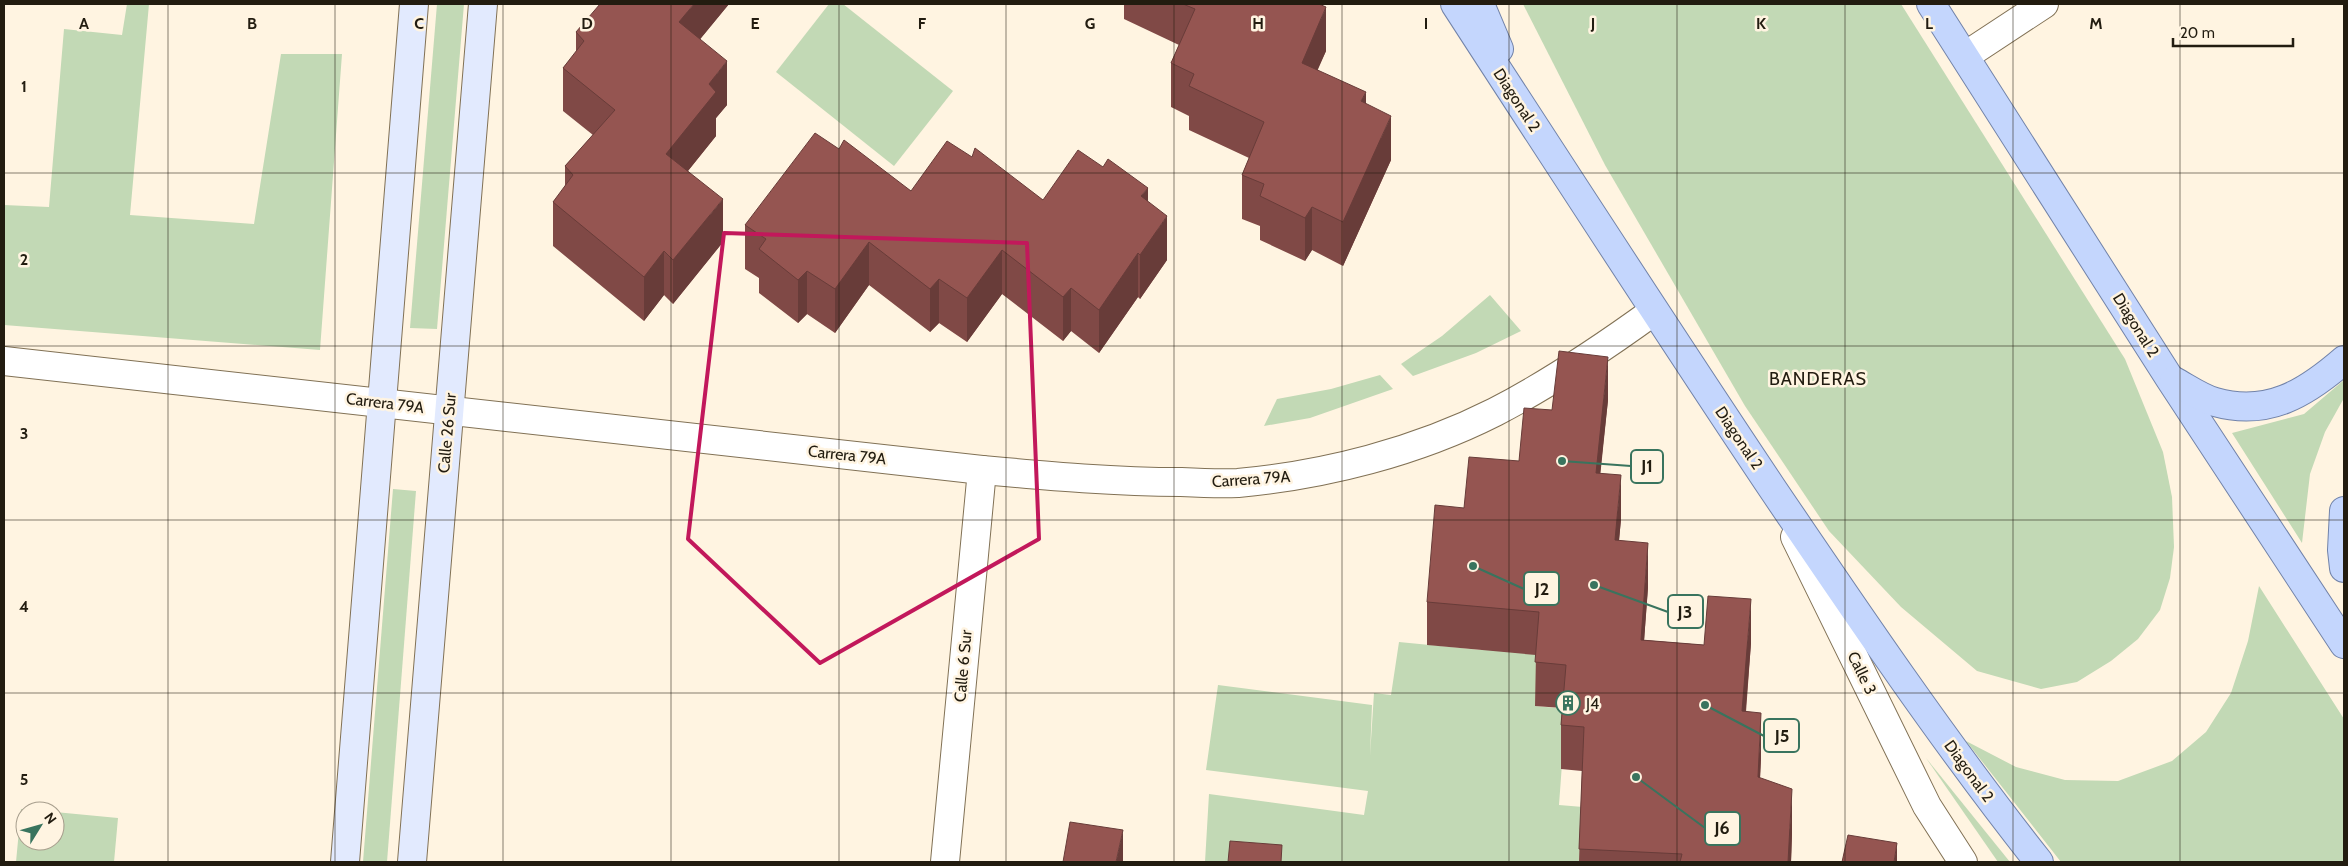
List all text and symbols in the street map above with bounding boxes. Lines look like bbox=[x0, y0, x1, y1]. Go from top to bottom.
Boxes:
text: A bbox=[79, 14, 89, 33]
text: B bbox=[247, 14, 257, 33]
text: C bbox=[414, 14, 424, 33]
text: D bbox=[581, 14, 593, 33]
text: E bbox=[750, 14, 760, 33]
text: F bbox=[918, 14, 927, 33]
text: G bbox=[1085, 14, 1095, 33]
text: H bbox=[1252, 14, 1264, 33]
text: I bbox=[1424, 14, 1428, 33]
text: J bbox=[1590, 14, 1595, 33]
text: K bbox=[1756, 14, 1766, 33]
text: L bbox=[1925, 14, 1933, 33]
text: M bbox=[2089, 14, 2103, 33]
scale bar bbox=[2173, 15, 2293, 47]
text: 20 m bbox=[2180, 24, 2215, 42]
street label: Diagonal 2 bbox=[1489, 65, 1545, 135]
text: 1 bbox=[21, 77, 27, 96]
text: 2 bbox=[20, 250, 28, 269]
street label: Diagonal 2 bbox=[2109, 290, 2163, 360]
district label: BANDERAS bbox=[1769, 368, 1867, 390]
street label: Carrera 79A bbox=[345, 389, 425, 417]
street label: Calle 26 Sur bbox=[434, 391, 460, 474]
street label: Diagonal 2 bbox=[1711, 403, 1767, 473]
text: 3 bbox=[20, 424, 28, 443]
street label: Carrera 79A bbox=[807, 441, 887, 469]
callout: J1 bbox=[1631, 450, 1663, 483]
text: J1 bbox=[1640, 455, 1653, 477]
street label: Carrera 79A bbox=[1211, 467, 1291, 491]
callout: J2 bbox=[1524, 572, 1559, 605]
text: J2 bbox=[1534, 578, 1549, 600]
callout: J3 bbox=[1668, 595, 1703, 628]
text: 4 bbox=[19, 597, 29, 616]
text: J3 bbox=[1677, 601, 1692, 623]
street label: Calle 6 Sur bbox=[950, 628, 976, 703]
street label: Calle 3 bbox=[1843, 648, 1881, 698]
building icon: J4 bbox=[1555, 690, 1581, 716]
place label: J4 bbox=[1585, 694, 1599, 713]
callout: J5 bbox=[1764, 719, 1799, 752]
text: J5 bbox=[1774, 725, 1789, 747]
street label: Diagonal 2 bbox=[1940, 736, 1998, 806]
text: 5 bbox=[20, 770, 28, 789]
north arrow bbox=[15, 801, 65, 851]
text: N bbox=[40, 809, 61, 828]
callout: J6 bbox=[1705, 812, 1740, 845]
text: J6 bbox=[1713, 817, 1730, 839]

